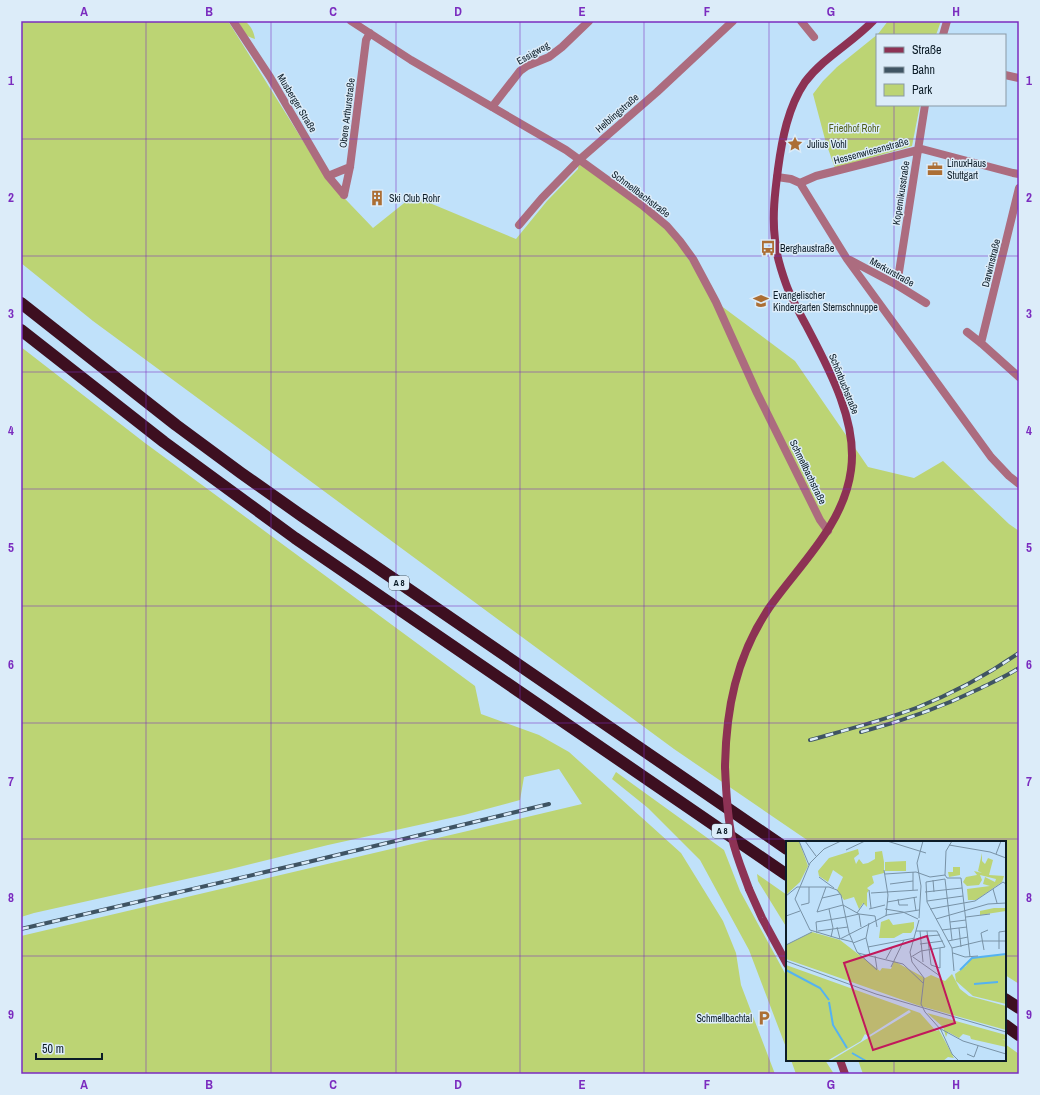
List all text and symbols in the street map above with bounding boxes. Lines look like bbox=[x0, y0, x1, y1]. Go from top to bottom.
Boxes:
text: A bbox=[80, 3, 88, 20]
text: B bbox=[205, 3, 213, 20]
text: C bbox=[329, 3, 337, 20]
text: D bbox=[454, 3, 462, 20]
text: E bbox=[578, 3, 586, 20]
text: F bbox=[704, 3, 711, 20]
text: G bbox=[827, 3, 835, 20]
text: H bbox=[952, 3, 960, 20]
legend bbox=[876, 34, 1006, 106]
street label: Essigweg bbox=[514, 38, 552, 68]
text: Straße bbox=[912, 42, 942, 58]
text: Bahn bbox=[912, 62, 935, 78]
street label: Musberger Straße bbox=[274, 71, 320, 135]
text: 1 bbox=[8, 72, 14, 89]
text: 1 bbox=[1026, 72, 1032, 89]
street label: Obere Arthurstraße bbox=[336, 77, 358, 149]
text: Park bbox=[912, 82, 932, 98]
street label: Helblingstraße bbox=[593, 90, 642, 135]
park label: Friedhof Rohr bbox=[829, 122, 880, 135]
place icon: Julius Vohl bbox=[786, 135, 804, 153]
street label: Hessenwiesenstraße bbox=[832, 135, 910, 167]
place label: Julius Vohl bbox=[807, 138, 847, 151]
place label: LinuxHaus Stuttgart bbox=[947, 157, 986, 182]
street label: Kopernikusstraße bbox=[890, 160, 913, 226]
office icon: LinuxHaus Stuttgart bbox=[926, 160, 944, 178]
street label: Schmellbachstraße bbox=[609, 168, 673, 221]
text: 2 bbox=[8, 189, 14, 206]
building icon: Ski Club Rohr bbox=[368, 189, 386, 207]
text: 2 bbox=[1026, 189, 1032, 206]
place label: Ski Club Rohr bbox=[389, 192, 440, 205]
street label: Darwinstraße bbox=[979, 237, 1003, 288]
bus stop icon: Berghaustraße bbox=[759, 239, 777, 257]
place label: Berghaustraße bbox=[780, 242, 835, 255]
street label: Merkurstraße bbox=[868, 254, 917, 290]
place label: Evangelischer Kindergarten Sternschnuppe bbox=[773, 289, 878, 314]
school or university icon: Evangelischer Kindergarten Sternschnuppe bbox=[752, 292, 770, 310]
text: 3 bbox=[8, 305, 14, 322]
text: 3 bbox=[1026, 305, 1032, 322]
street label: Schönbuchstraße bbox=[826, 352, 862, 417]
text: 4 bbox=[8, 422, 14, 439]
text: 4 bbox=[1026, 422, 1032, 439]
street label: Schmellbachstraße bbox=[787, 438, 829, 507]
text: 5 bbox=[8, 539, 14, 556]
text: 5 bbox=[1026, 539, 1032, 556]
road number: A 8 bbox=[389, 576, 409, 590]
text: 6 bbox=[8, 656, 14, 673]
text: 6 bbox=[1026, 656, 1032, 673]
text: 7 bbox=[8, 773, 14, 790]
text: 7 bbox=[1026, 773, 1032, 790]
road number: A 8 bbox=[712, 824, 732, 838]
inset map bbox=[786, 841, 1006, 1061]
text: 8 bbox=[8, 889, 14, 906]
text: 8 bbox=[1026, 889, 1032, 906]
text: 9 bbox=[8, 1006, 14, 1023]
text: 9 bbox=[1026, 1006, 1032, 1023]
parking icon: Schmellbachtal bbox=[755, 1009, 773, 1027]
place label: Schmellbachtal bbox=[696, 1012, 752, 1025]
scale bar bbox=[36, 1035, 102, 1061]
text: 50 m bbox=[42, 1041, 64, 1057]
text: A bbox=[80, 1076, 88, 1093]
text: B bbox=[205, 1076, 213, 1093]
text: C bbox=[329, 1076, 337, 1093]
text: D bbox=[454, 1076, 462, 1093]
text: E bbox=[578, 1076, 586, 1093]
text: F bbox=[704, 1076, 711, 1093]
text: G bbox=[827, 1076, 835, 1093]
text: H bbox=[952, 1076, 960, 1093]

